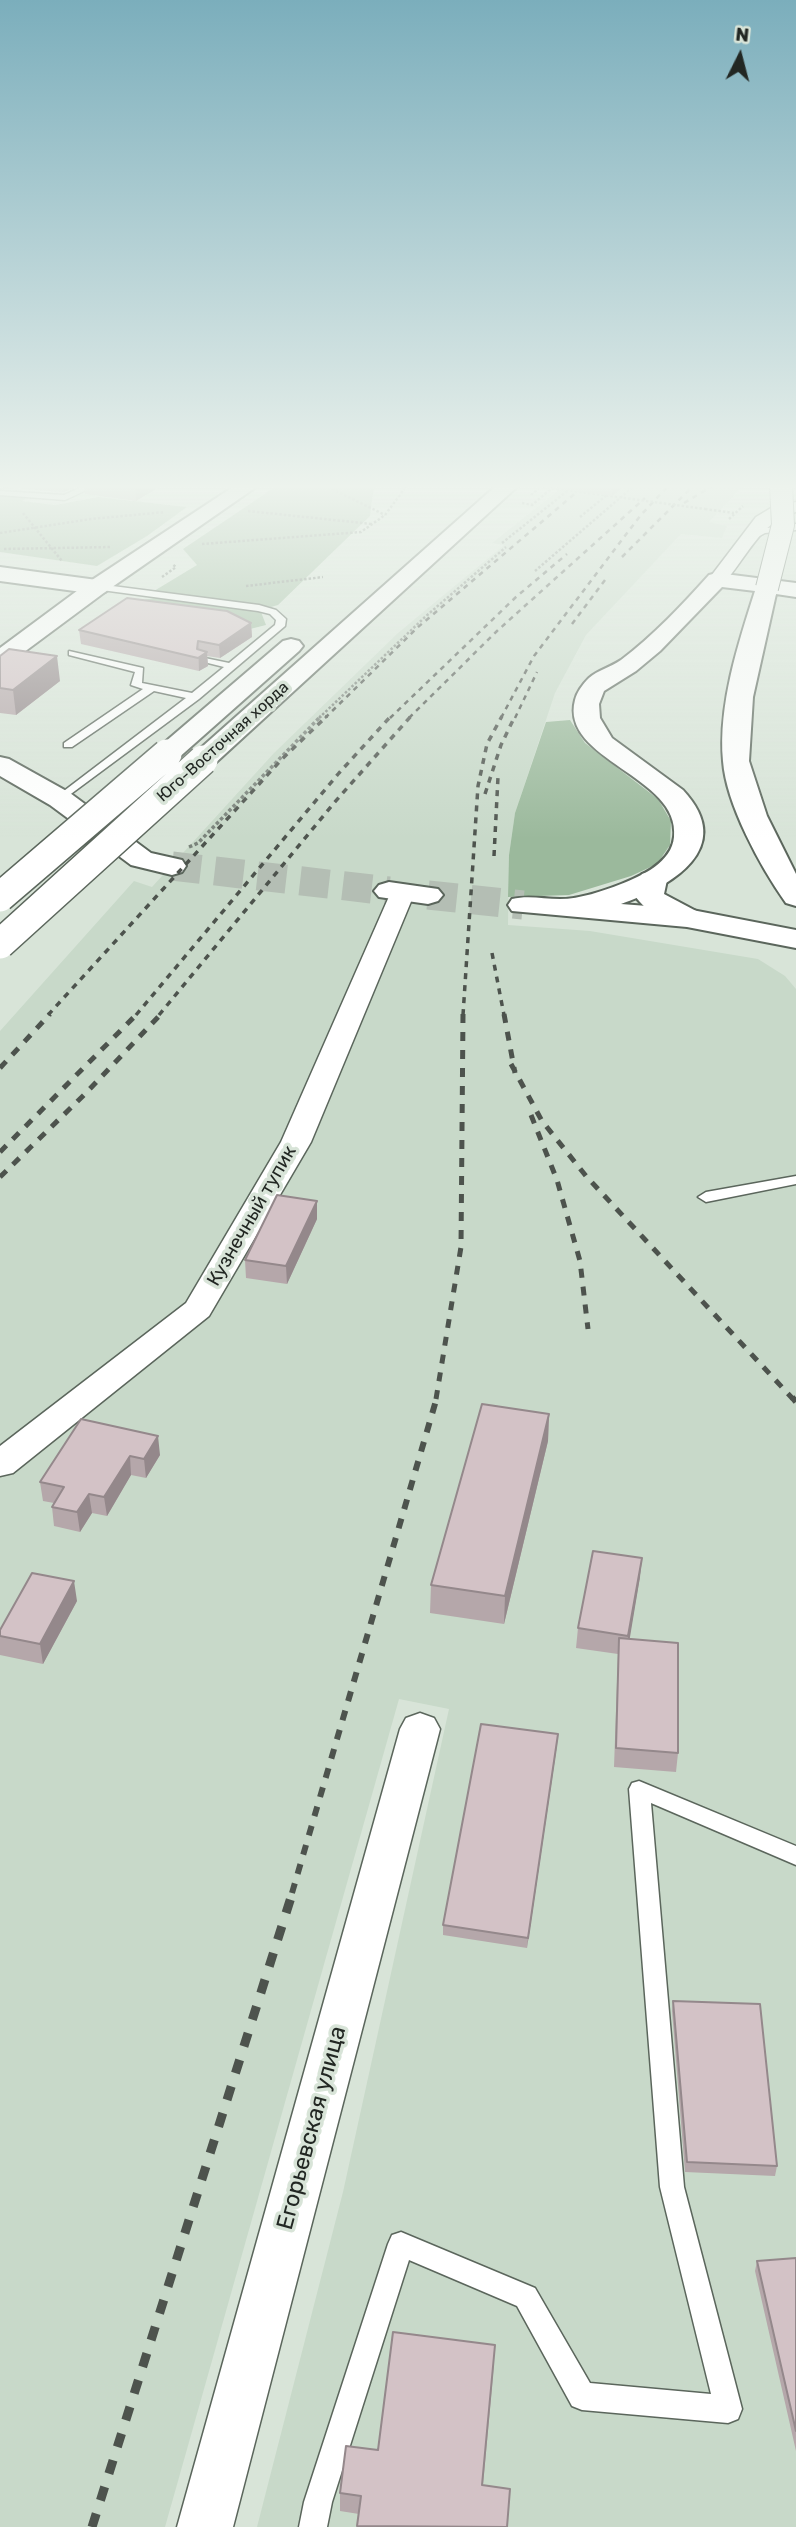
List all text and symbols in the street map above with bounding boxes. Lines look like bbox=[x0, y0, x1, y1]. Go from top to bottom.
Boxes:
north arrow bbox=[705, 21, 775, 91]
text: N bbox=[734, 22, 750, 47]
street label: Юго-Восточная хорда bbox=[153, 678, 293, 806]
street label: Кузнечный тупик bbox=[203, 1142, 301, 1290]
street label: Егорьевская улица bbox=[272, 2023, 352, 2233]

